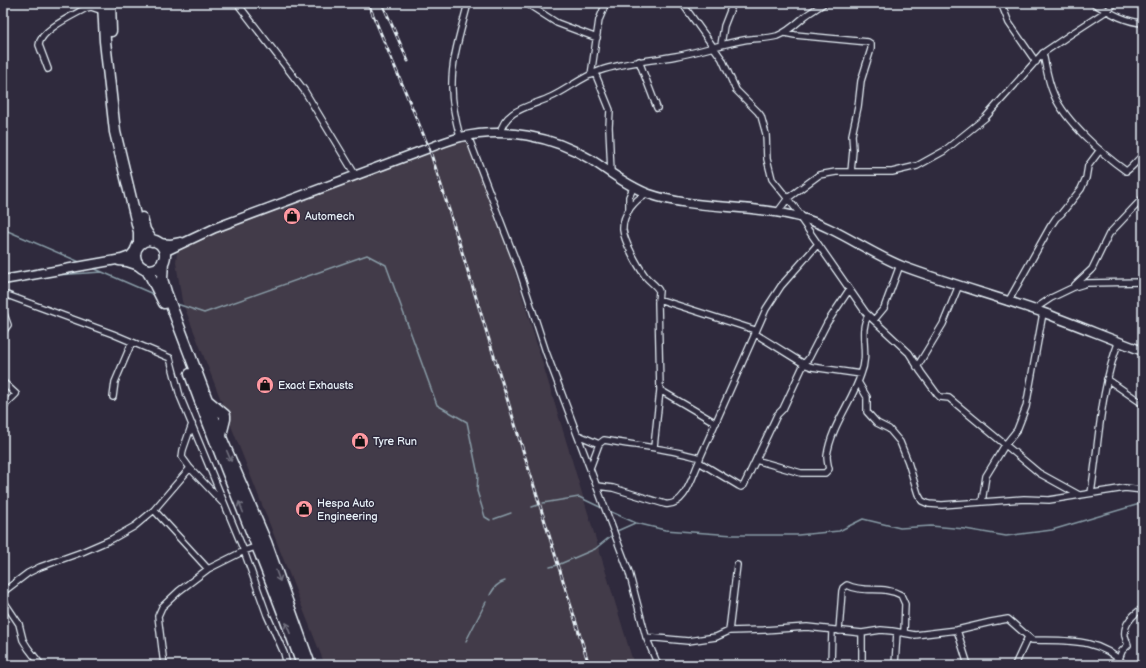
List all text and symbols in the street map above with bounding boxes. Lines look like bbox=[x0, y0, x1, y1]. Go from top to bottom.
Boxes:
shop icon: Automech bbox=[282, 206, 302, 226]
place label: Automech bbox=[305, 210, 355, 223]
shop icon: Exact Exhausts bbox=[255, 375, 275, 395]
place label: Exact Exhausts bbox=[278, 379, 354, 392]
shop icon: Tyre Run bbox=[350, 431, 370, 451]
place label: Tyre Run bbox=[373, 435, 417, 448]
one-way arrow bbox=[226, 449, 234, 461]
place label: Hespa Auto Engineering bbox=[317, 497, 378, 523]
shop icon: Hespa Auto Engineering bbox=[294, 499, 314, 519]
one-way arrow bbox=[237, 502, 245, 514]
one-way arrow bbox=[275, 570, 282, 583]
one-way arrow bbox=[284, 623, 292, 635]

